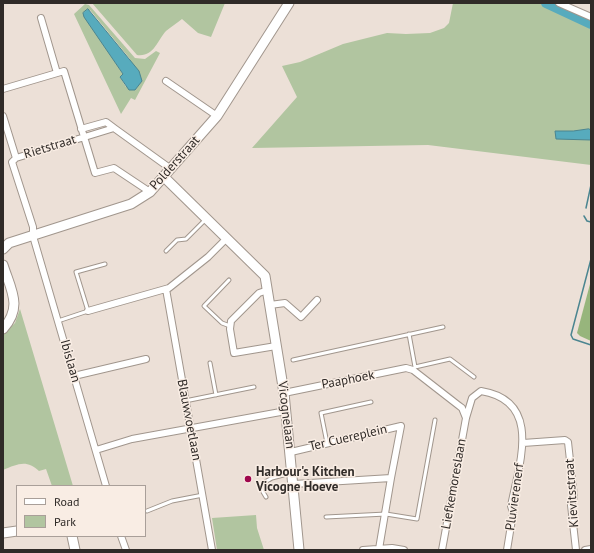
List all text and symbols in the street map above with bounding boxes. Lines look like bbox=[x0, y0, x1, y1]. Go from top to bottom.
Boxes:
street label: Rietstraat bbox=[22, 132, 78, 162]
street label: Polderstraat bbox=[147, 133, 203, 193]
street label: Ibislaan bbox=[56, 338, 84, 384]
street label: Paaphoek bbox=[320, 367, 376, 393]
street label: Blauwvoetlaan bbox=[173, 378, 205, 462]
street label: Vicognelaan bbox=[274, 380, 298, 450]
street label: Ter Cuereplein bbox=[307, 421, 389, 455]
street label: Liefkemoreslaan bbox=[438, 438, 470, 530]
street label: Kievitsstraat bbox=[562, 458, 582, 528]
street label: Pluvierenerf bbox=[503, 462, 527, 532]
place label: Harbour's Kitchen Vicogne Hoeve bbox=[256, 464, 355, 495]
marker: Harbour's Kitchen Vicogne Hoeve bbox=[243, 474, 253, 484]
legend bbox=[16, 485, 146, 537]
text: Road bbox=[54, 494, 79, 509]
text: Park bbox=[54, 514, 76, 529]

